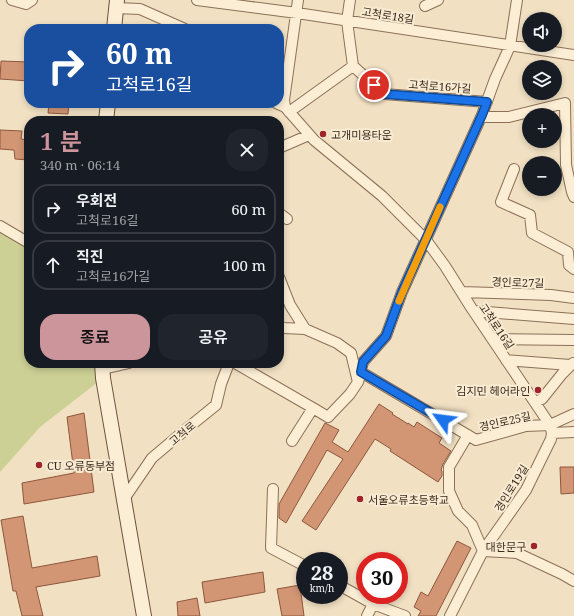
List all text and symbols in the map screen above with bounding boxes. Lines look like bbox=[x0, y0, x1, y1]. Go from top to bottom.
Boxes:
street label: 고척로18길 bbox=[361, 3, 415, 27]
map controls bbox=[522, 12, 562, 196]
button: sound bbox=[522, 12, 562, 52]
text: 60 m bbox=[106, 34, 173, 72]
icon: right bbox=[40, 40, 92, 92]
button: layers bbox=[522, 60, 562, 100]
pin bbox=[357, 68, 391, 102]
text: 고척로16길 bbox=[106, 72, 192, 96]
icon: arrive bbox=[363, 74, 385, 96]
street label: 고척로16가길 bbox=[408, 76, 472, 96]
button: + bbox=[522, 108, 562, 148]
text: 1 분 bbox=[40, 124, 82, 157]
place label: 고개미용타운 bbox=[331, 127, 392, 142]
button: close bbox=[226, 129, 268, 171]
marker: 고개미용타운 bbox=[318, 129, 328, 139]
text: 340 m · 06:14 bbox=[40, 156, 120, 174]
button: − bbox=[522, 156, 562, 196]
text: 우회전 bbox=[76, 190, 117, 210]
icon: right bbox=[42, 198, 64, 220]
text: 60 m bbox=[231, 199, 266, 219]
text: 고척로16길 bbox=[76, 211, 138, 229]
text: 직진 bbox=[76, 246, 104, 266]
icon: ahead bbox=[42, 254, 64, 276]
text: 100 m bbox=[223, 255, 266, 275]
text: 고척로16가길 bbox=[76, 267, 150, 285]
street label: 경인로27길 bbox=[491, 274, 545, 290]
street label: 고척로16길 bbox=[476, 300, 518, 352]
button: 종료 bbox=[40, 314, 150, 360]
button: 공유 bbox=[158, 314, 268, 360]
place label: 김지민 헤어라인 bbox=[456, 383, 530, 398]
marker: 김지민 헤어라인 bbox=[533, 385, 543, 395]
position arrow bbox=[422, 399, 464, 441]
street label: 경인로25길 bbox=[478, 408, 532, 434]
street label: 고척로 bbox=[166, 417, 198, 449]
place label: CU 오류동부점 bbox=[47, 458, 115, 473]
marker: CU 오류동부점 bbox=[34, 460, 44, 470]
street label: 경인로19길 bbox=[491, 462, 531, 514]
place label: 서울오류초등학교 bbox=[368, 492, 449, 507]
marker: 서울오류초등학교 bbox=[355, 494, 365, 504]
place label: 대한문구 bbox=[486, 539, 526, 554]
marker: 대한문구 bbox=[529, 541, 539, 551]
speed limit sign: 30 bbox=[356, 552, 408, 604]
text: 28 bbox=[311, 559, 333, 586]
text: km/h bbox=[310, 581, 334, 595]

